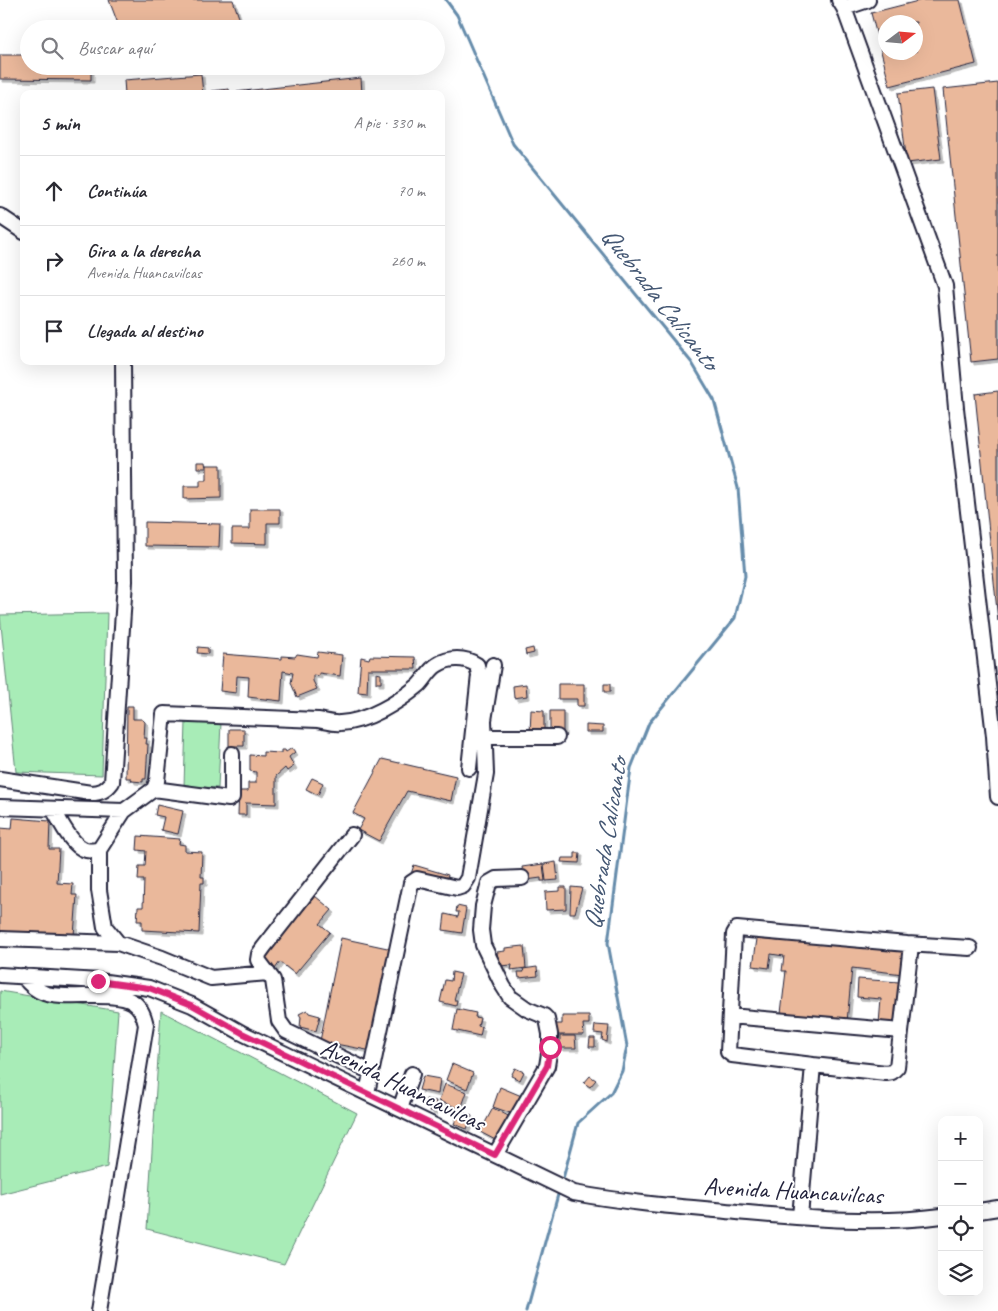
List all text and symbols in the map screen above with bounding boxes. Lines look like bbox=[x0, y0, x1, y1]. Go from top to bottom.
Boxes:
north arrow bbox=[878, 15, 923, 60]
search box bbox=[20, 20, 445, 75]
icon: search bbox=[38, 34, 66, 62]
text: Buscar aquí bbox=[78, 36, 152, 60]
text: 5 min bbox=[40, 110, 80, 136]
text: A pie · 330 m bbox=[354, 113, 425, 133]
icon: ahead bbox=[40, 177, 68, 205]
text: Continúa bbox=[87, 179, 146, 203]
text: 70 m bbox=[398, 181, 425, 201]
water label: Quebrada Calicanto bbox=[594, 220, 729, 380]
text: Gira a la derecha bbox=[87, 239, 200, 263]
icon: right bbox=[40, 247, 68, 275]
text: 260 m bbox=[391, 251, 425, 271]
text: Avenida Huancavilcas bbox=[87, 263, 202, 283]
icon: arrive bbox=[40, 317, 68, 345]
text: Llegada al destino bbox=[87, 319, 203, 343]
water label: Quebrada Calicanto bbox=[575, 752, 636, 932]
route end bbox=[87, 970, 110, 993]
street label: Avenida Huancavilcas bbox=[316, 1031, 493, 1140]
route start bbox=[539, 1036, 562, 1059]
map controls bbox=[938, 1116, 983, 1296]
button: + bbox=[938, 1116, 983, 1161]
button: − bbox=[938, 1161, 983, 1206]
street label: Avenida Huancavilcas bbox=[703, 1170, 886, 1212]
button: locate bbox=[938, 1206, 983, 1251]
button: layers bbox=[938, 1251, 983, 1296]

